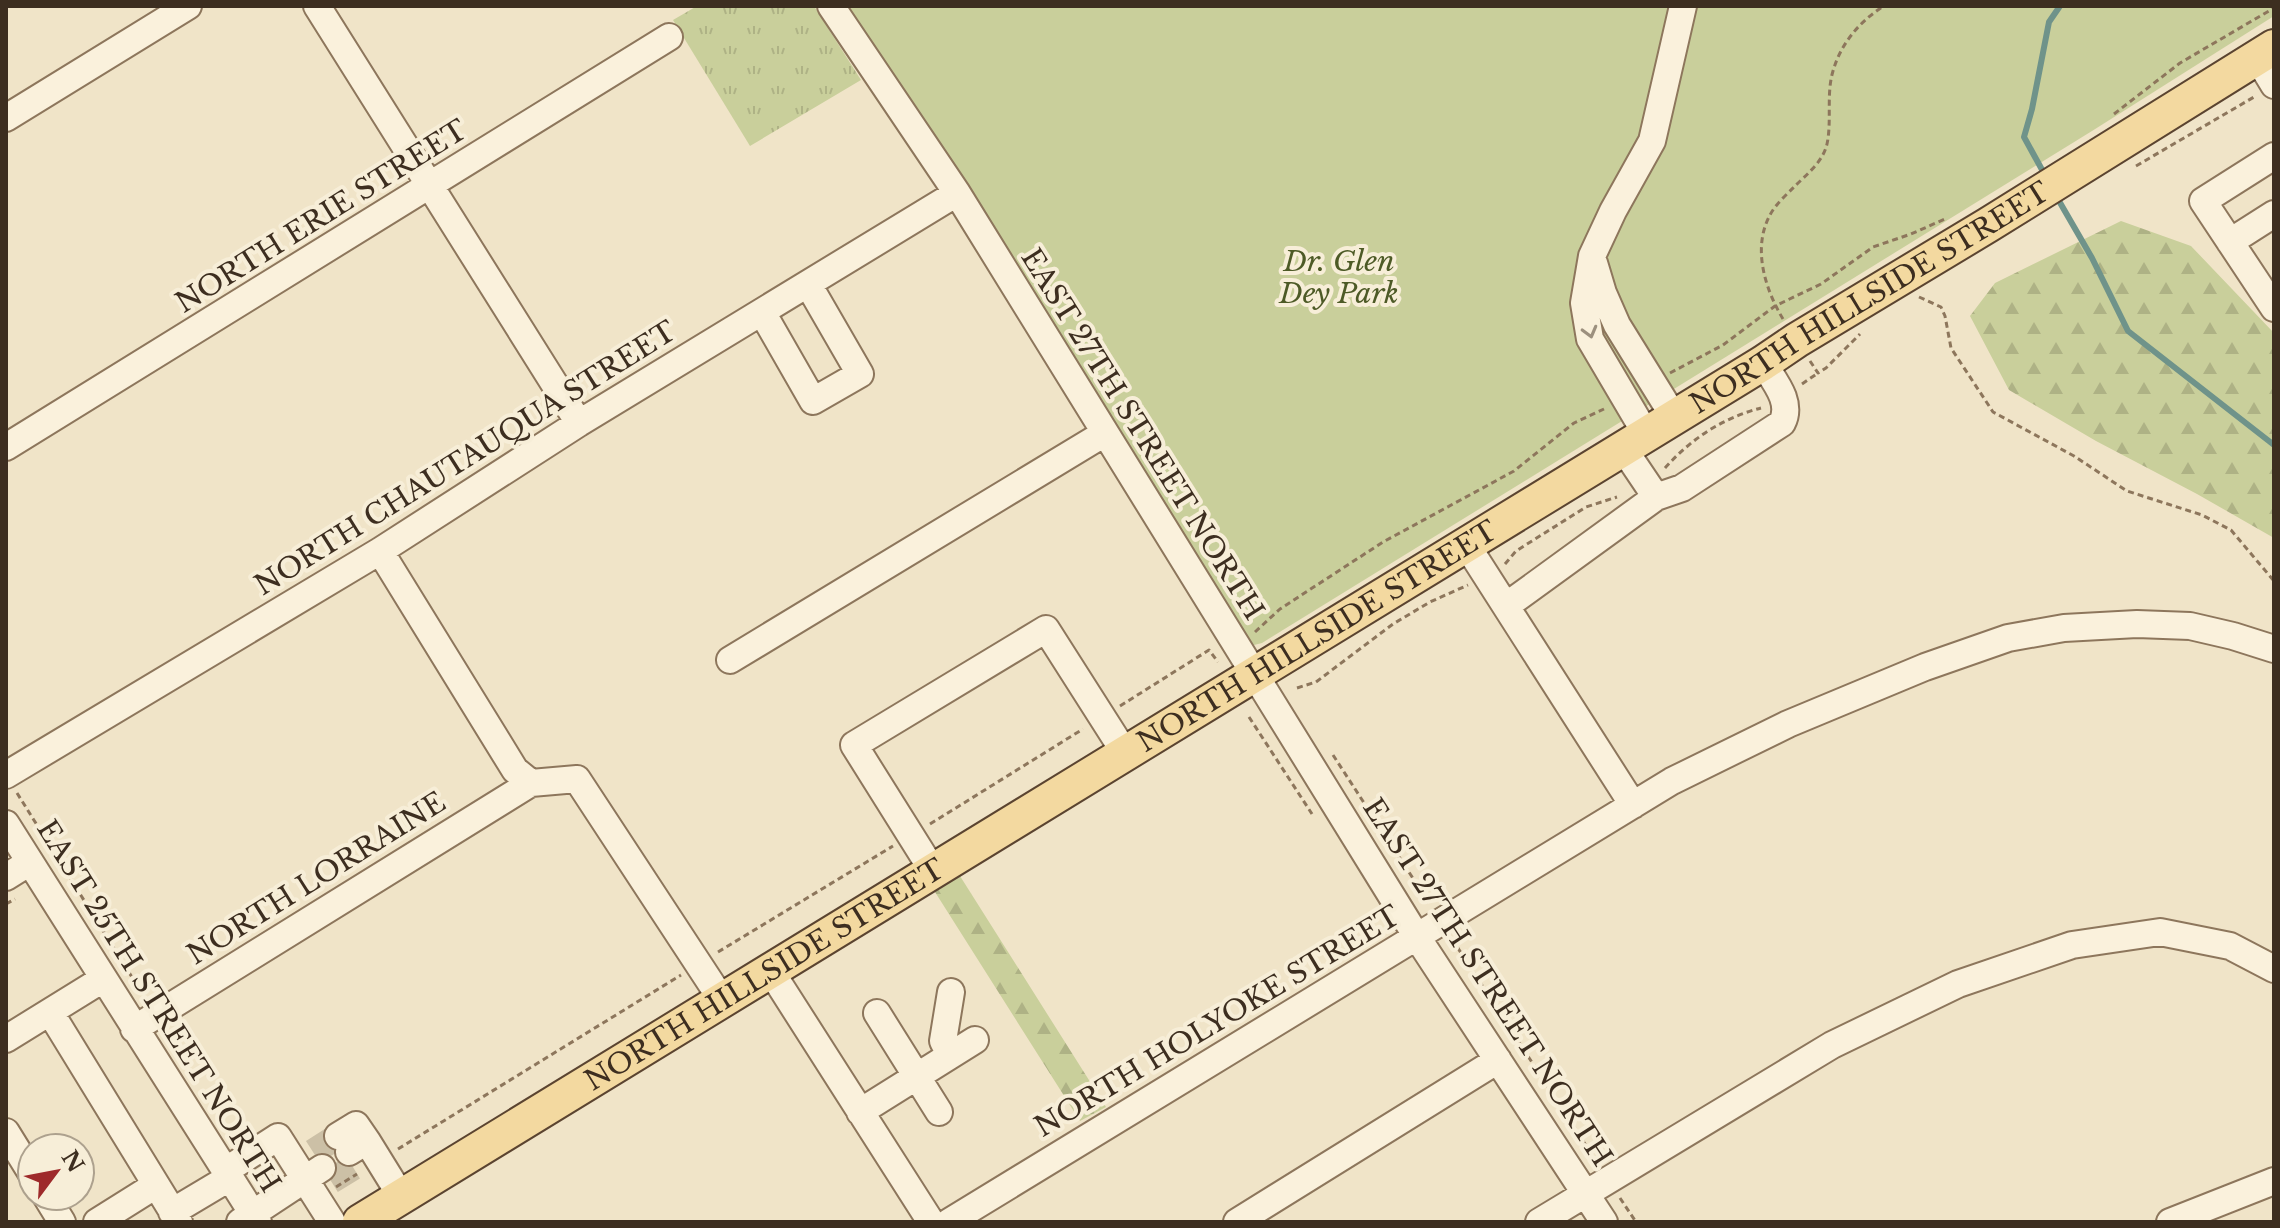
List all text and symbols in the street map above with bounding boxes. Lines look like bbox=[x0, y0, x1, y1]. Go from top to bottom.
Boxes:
street label: NORTH ERIE STREET bbox=[169, 112, 474, 320]
street label: NORTH HILLSIDE STREET bbox=[1684, 174, 2056, 422]
street label: EAST 27TH STREET NORTH bbox=[1013, 242, 1272, 626]
park label: Dr. Glen Dey Park bbox=[1278, 244, 1399, 311]
street label: NORTH CHAUTAUQUA STREET bbox=[248, 314, 683, 603]
one-way arrow bbox=[1581, 325, 1598, 338]
street label: NORTH HILLSIDE STREET bbox=[1131, 513, 1504, 760]
street label: NORTH LORRAINE bbox=[181, 785, 452, 972]
street label: EAST 27TH STREET NORTH bbox=[1355, 792, 1620, 1173]
street label: EAST 25TH STREET NORTH bbox=[30, 813, 288, 1199]
street label: NORTH HILLSIDE STREET bbox=[578, 851, 951, 1098]
street label: NORTH HOLYOKE STREET bbox=[1028, 898, 1407, 1145]
north arrow bbox=[16, 1132, 96, 1212]

